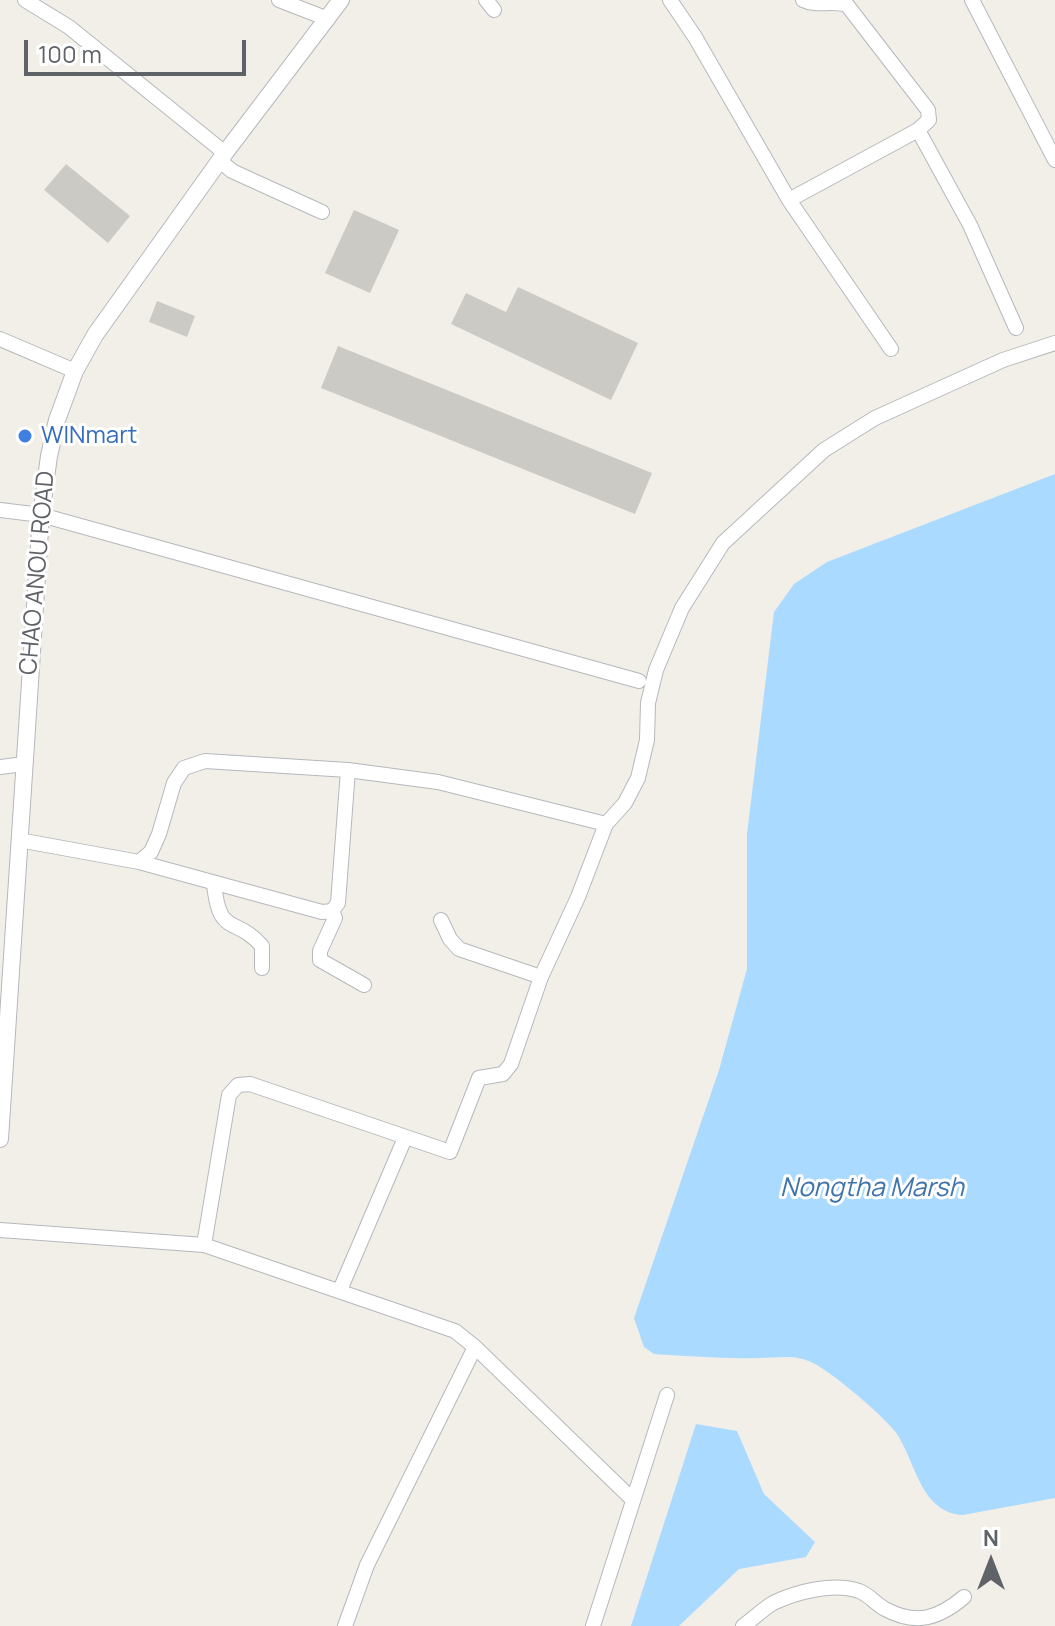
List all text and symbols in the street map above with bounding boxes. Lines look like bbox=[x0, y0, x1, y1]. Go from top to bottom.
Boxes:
scale bar bbox=[28, 24, 250, 74]
text: 100 m bbox=[38, 37, 102, 70]
place label: WINmart bbox=[41, 422, 137, 450]
marker: WINmart bbox=[16, 427, 34, 445]
street label: CHAO ANOU ROAD bbox=[15, 470, 61, 676]
water label: Nongtha Marsh bbox=[780, 1173, 964, 1205]
north arrow bbox=[951, 1522, 1031, 1602]
text: N bbox=[983, 1523, 999, 1553]

